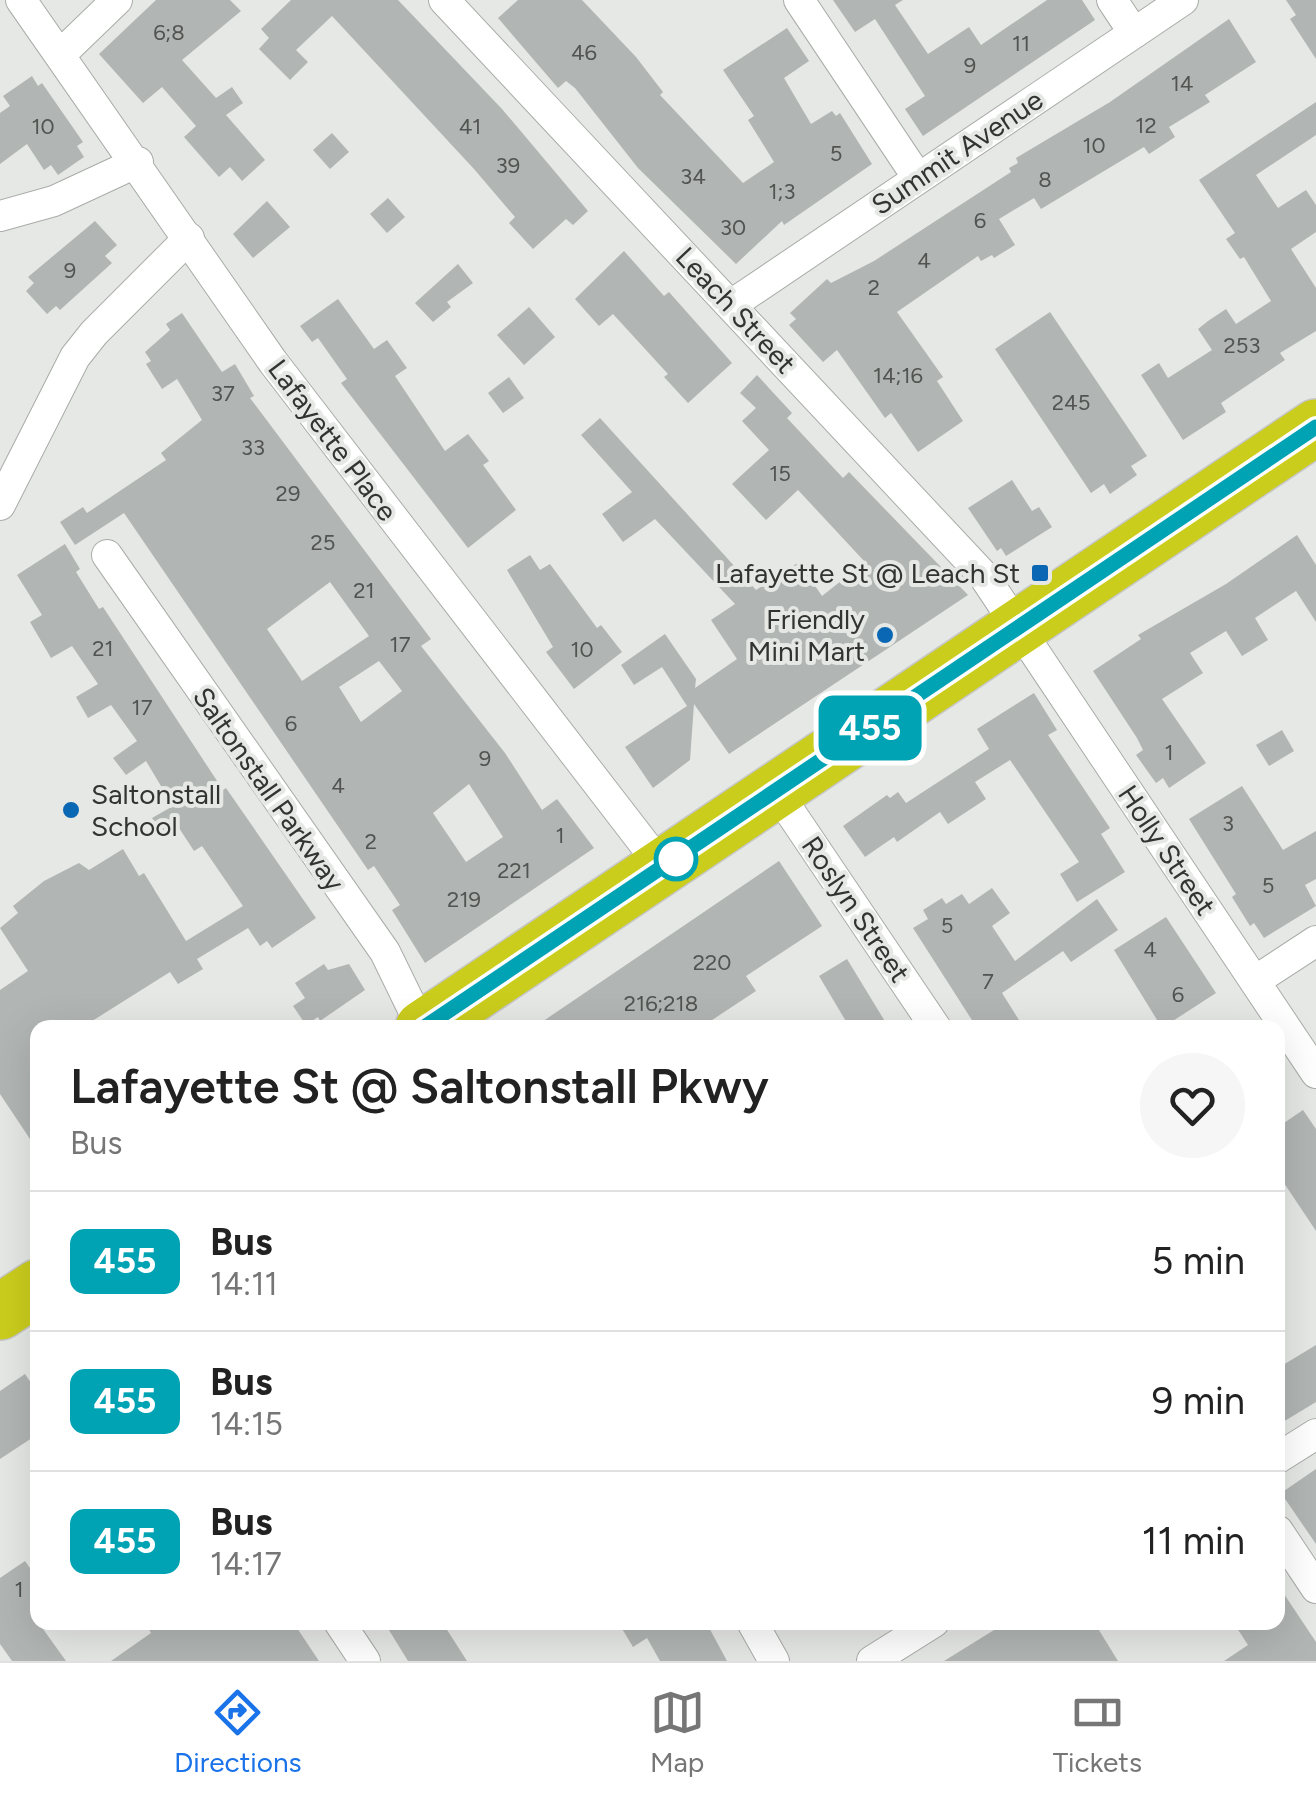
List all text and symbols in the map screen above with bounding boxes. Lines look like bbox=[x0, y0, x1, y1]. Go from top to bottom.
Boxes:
house number: 6;8 bbox=[153, 19, 185, 46]
house number: 11 bbox=[1012, 30, 1030, 57]
house number: 46 bbox=[571, 39, 597, 66]
house number: 9 bbox=[964, 52, 976, 79]
house number: 14 bbox=[1171, 70, 1193, 97]
street label: Summit Avenue bbox=[865, 82, 1049, 222]
house number: 12 bbox=[1135, 112, 1157, 139]
house number: 10 bbox=[31, 113, 55, 140]
house number: 41 bbox=[459, 113, 481, 140]
house number: 10 bbox=[1082, 132, 1106, 159]
house number: 5 bbox=[830, 140, 842, 167]
house number: 39 bbox=[496, 152, 520, 179]
house number: 34 bbox=[680, 163, 706, 190]
house number: 8 bbox=[1038, 166, 1052, 193]
house number: 1;3 bbox=[769, 178, 795, 205]
house number: 6 bbox=[974, 207, 986, 234]
house number: 30 bbox=[720, 214, 746, 241]
street label: Leach Street bbox=[669, 240, 803, 380]
house number: 4 bbox=[917, 247, 931, 274]
house number: 9 bbox=[64, 257, 76, 284]
house number: 2 bbox=[868, 274, 880, 301]
house number: 253 bbox=[1224, 332, 1260, 359]
street label: Lafayette Place bbox=[261, 353, 405, 527]
house number: 14;16 bbox=[873, 362, 923, 389]
house number: 37 bbox=[211, 380, 235, 407]
house number: 245 bbox=[1052, 389, 1090, 416]
house number: 33 bbox=[241, 434, 265, 461]
house number: 15 bbox=[769, 460, 791, 487]
house number: 29 bbox=[276, 480, 300, 507]
house number: 25 bbox=[311, 529, 335, 556]
place label: Lafayette St @ Leach St bbox=[715, 556, 1020, 590]
marker: Lafayette St @ Leach St bbox=[1029, 562, 1051, 584]
house number: 21 bbox=[353, 577, 375, 604]
place label: Friendly Mini Mart bbox=[748, 602, 865, 668]
marker: Friendly Mini Mart bbox=[874, 624, 896, 646]
house number: 17 bbox=[390, 631, 411, 658]
house number: 21 bbox=[92, 635, 114, 662]
house number: 10 bbox=[570, 636, 594, 663]
street label: Saltonstall Parkway bbox=[186, 681, 352, 898]
house number: 17 bbox=[132, 694, 153, 721]
line badge: 455 bbox=[812, 696, 928, 760]
text: 455 bbox=[839, 707, 901, 749]
house number: 6 bbox=[285, 710, 297, 737]
house number: 1 bbox=[1164, 739, 1174, 766]
house number: 9 bbox=[479, 745, 491, 772]
house number: 4 bbox=[331, 772, 345, 799]
place label: Saltonstall School bbox=[91, 777, 221, 843]
street label: Holly Street bbox=[1111, 778, 1223, 922]
marker: Saltonstall School bbox=[60, 799, 82, 821]
house number: 3 bbox=[1222, 810, 1234, 837]
house number: 1 bbox=[555, 822, 565, 849]
house number: 2 bbox=[365, 828, 377, 855]
street label: Roslyn Street bbox=[795, 830, 917, 988]
unlabelled marker bbox=[655, 838, 697, 880]
house number: 221 bbox=[497, 857, 531, 884]
house number: 5 bbox=[1262, 872, 1274, 899]
house number: 219 bbox=[447, 886, 481, 913]
house number: 5 bbox=[941, 912, 953, 939]
house number: 4 bbox=[1143, 936, 1157, 963]
house number: 220 bbox=[693, 949, 731, 976]
house number: 7 bbox=[982, 968, 994, 995]
house number: 6 bbox=[1172, 981, 1184, 1008]
house number: 216;218 bbox=[624, 990, 698, 1017]
button: heart bbox=[1140, 1053, 1245, 1158]
text: Lafayette St @ Saltonstall Pkwy bbox=[70, 1057, 769, 1115]
text: Bus bbox=[70, 1124, 122, 1162]
text: Bus bbox=[210, 1219, 273, 1265]
text: 5 min bbox=[1151, 1238, 1245, 1284]
text: 455 bbox=[94, 1240, 156, 1282]
text: 14:11 bbox=[210, 1265, 278, 1303]
text: Bus bbox=[210, 1359, 273, 1405]
text: 9 min bbox=[1152, 1378, 1245, 1424]
text: 455 bbox=[94, 1380, 156, 1422]
text: 14:15 bbox=[210, 1405, 283, 1443]
text: Bus bbox=[210, 1499, 273, 1545]
text: 11 min bbox=[1142, 1518, 1245, 1564]
text: 455 bbox=[94, 1520, 156, 1562]
text: 14:17 bbox=[210, 1545, 282, 1583]
house number: 1 bbox=[14, 1576, 24, 1603]
tab: Directions bbox=[174, 1685, 302, 1779]
tab: Map bbox=[650, 1685, 705, 1779]
tab: Tickets bbox=[1053, 1685, 1142, 1779]

